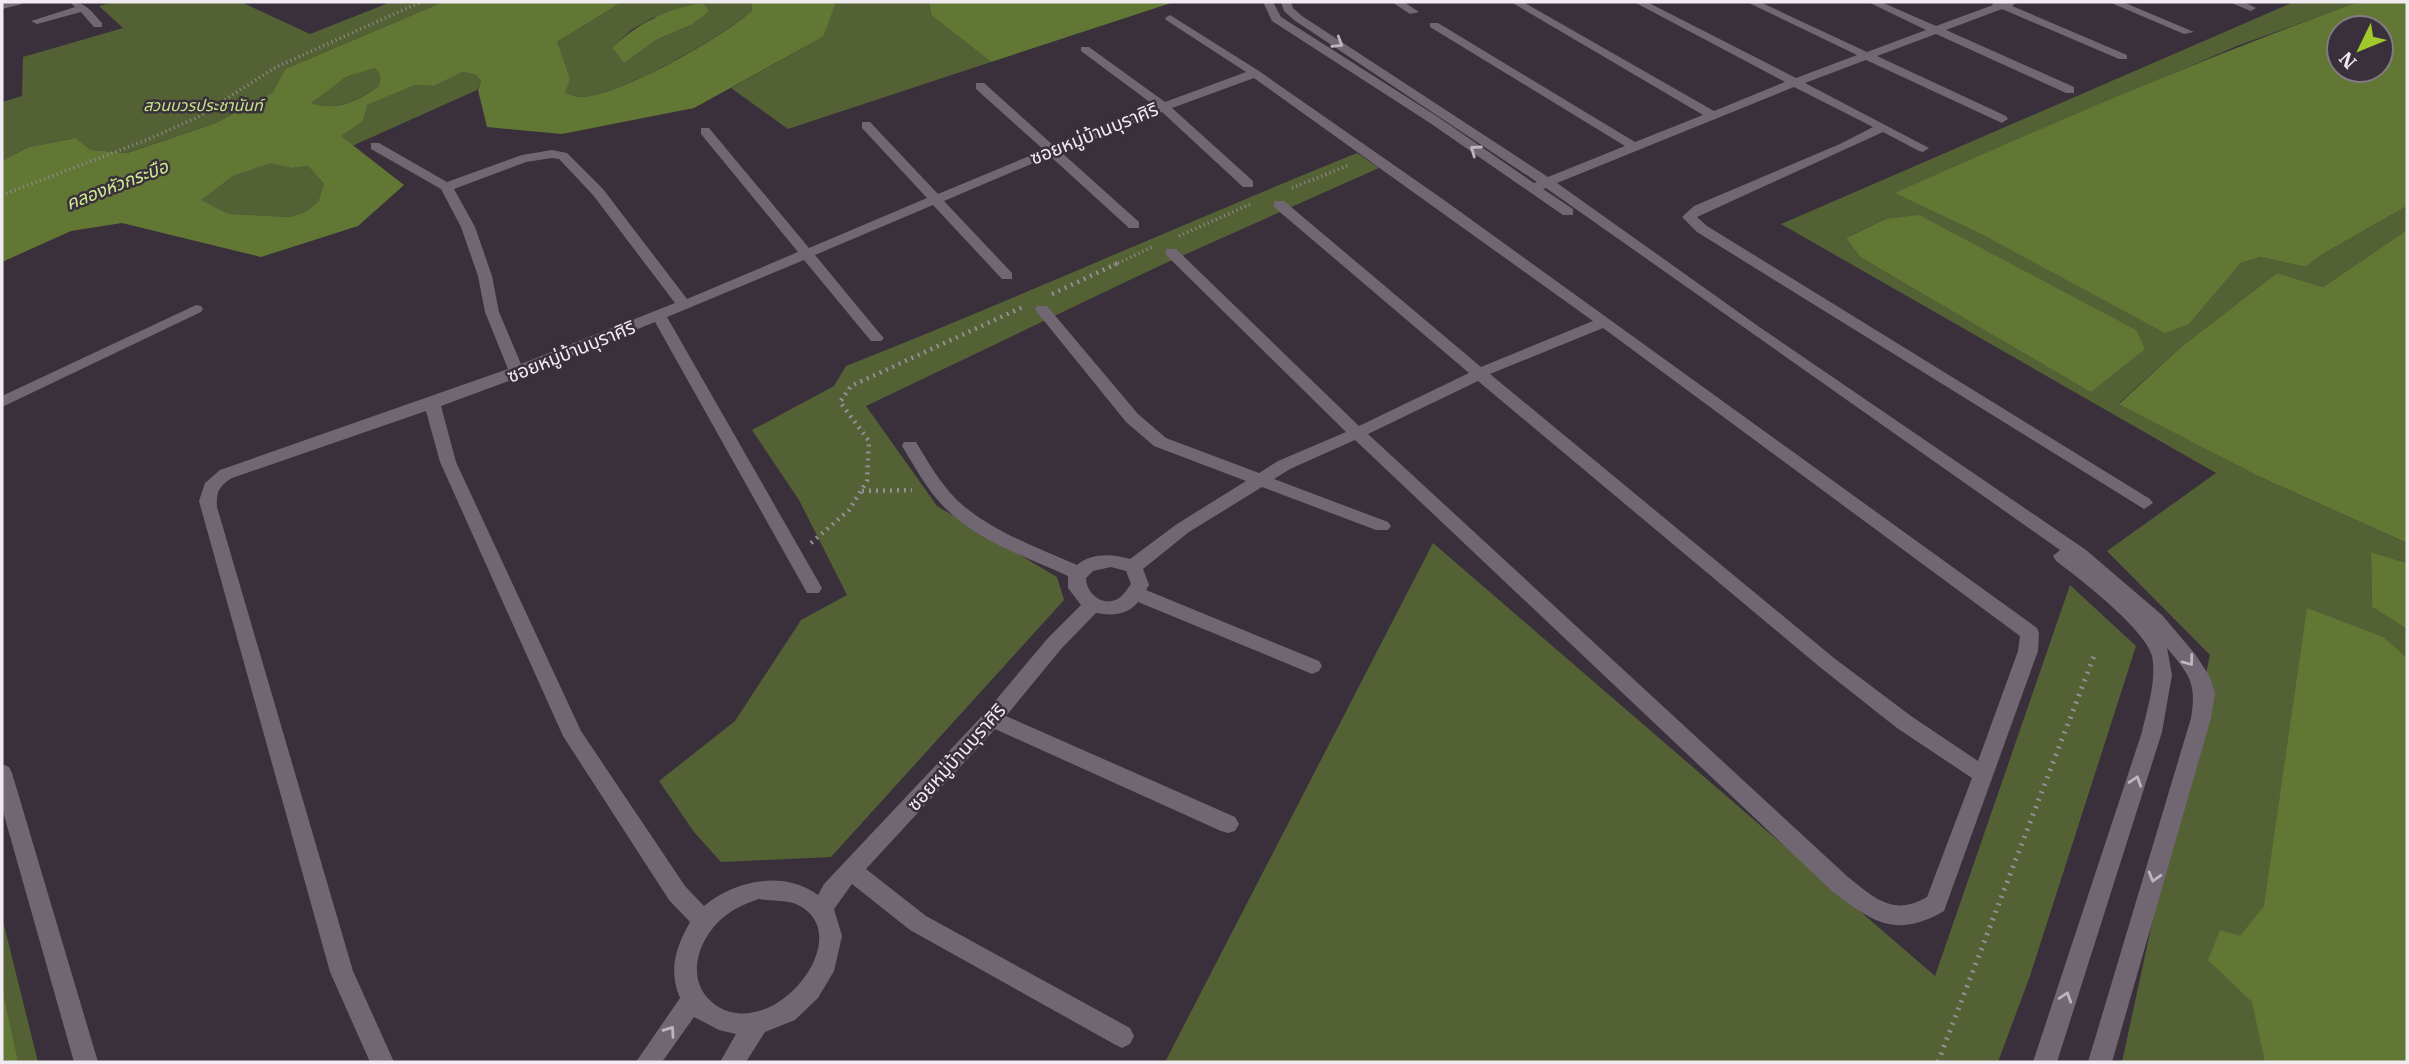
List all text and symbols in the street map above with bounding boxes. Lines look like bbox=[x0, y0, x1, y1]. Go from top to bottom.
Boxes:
north arrow bbox=[2325, 14, 2395, 84]
one-way arrow bbox=[1330, 35, 1343, 48]
text: N bbox=[2334, 47, 2361, 74]
park label: สวนบวรประชานันท์ bbox=[143, 95, 266, 115]
street label: ซอยหมู่บ้านบุราศิริ bbox=[1026, 96, 1162, 171]
one-way arrow bbox=[1470, 146, 1483, 158]
water label: คลองหัวกระบือ bbox=[62, 154, 172, 215]
street label: ซอยหมู่บ้านบุราศิริ bbox=[503, 314, 639, 389]
one-way arrow bbox=[2180, 654, 2193, 666]
street label: ซอยหมู่บ้านบุราศิริ bbox=[902, 698, 1011, 816]
one-way arrow bbox=[2128, 775, 2143, 787]
one-way arrow bbox=[2148, 871, 2162, 883]
one-way arrow bbox=[2058, 992, 2073, 1004]
one-way arrow bbox=[662, 1026, 674, 1039]

